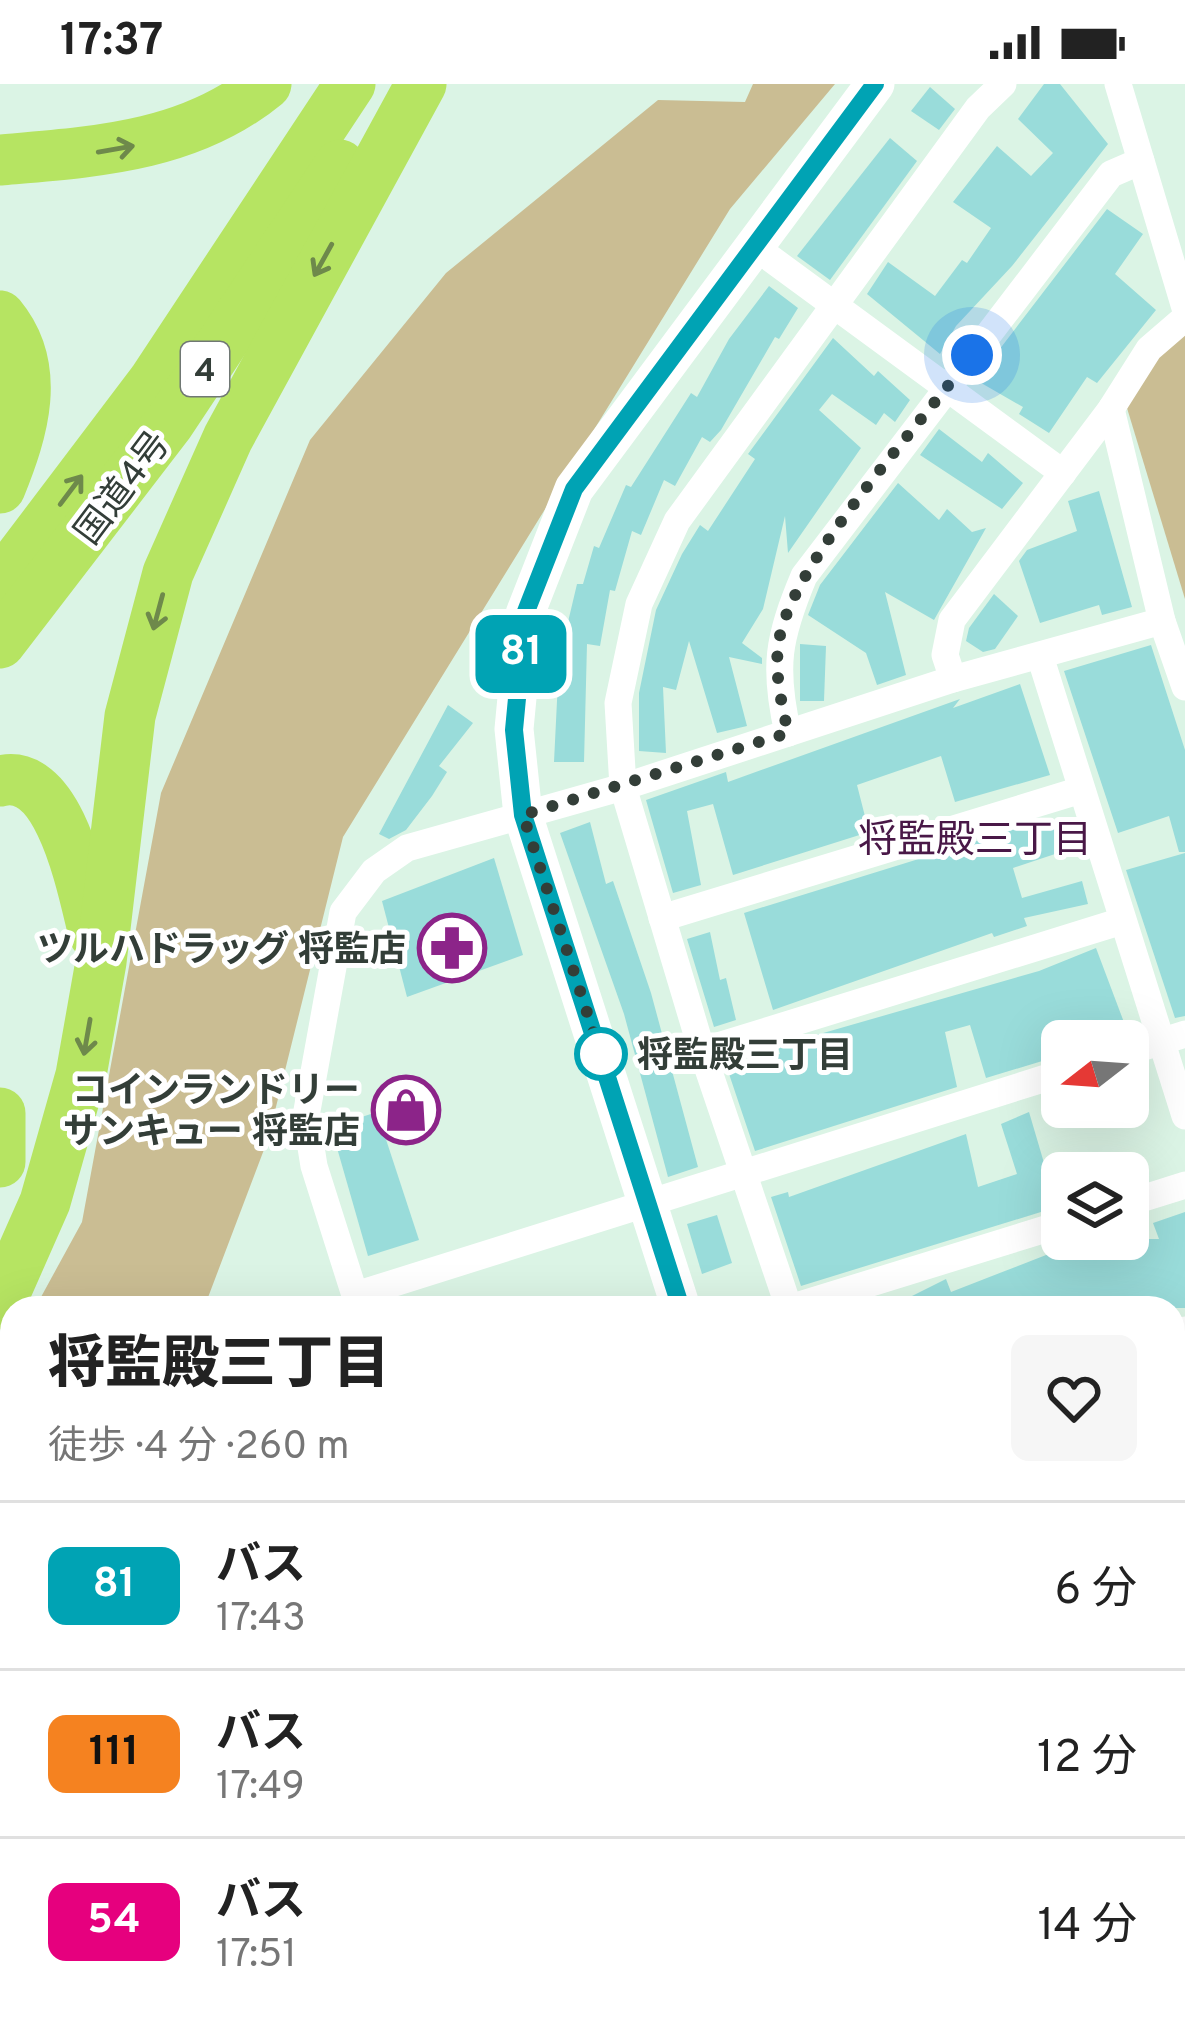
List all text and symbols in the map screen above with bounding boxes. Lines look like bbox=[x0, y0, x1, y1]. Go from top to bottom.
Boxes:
text: 17:37 bbox=[60, 14, 163, 71]
one-way arrow bbox=[96, 136, 135, 159]
one-way arrow bbox=[311, 241, 334, 276]
your location bbox=[942, 325, 1002, 385]
road number: 4 bbox=[181, 342, 229, 396]
street label: 国道4号 bbox=[67, 424, 182, 555]
one-way arrow bbox=[57, 475, 83, 507]
one-way arrow bbox=[145, 592, 167, 630]
line badge: 81 bbox=[467, 615, 575, 693]
text: 81 bbox=[499, 627, 543, 680]
district label: 将監殿三丁目 bbox=[858, 818, 1092, 867]
pharmacy icon: ツルハドラッグ 将監店 bbox=[417, 913, 487, 983]
place label: ツルハドラッグ 将監店 bbox=[37, 929, 406, 975]
one-way arrow bbox=[75, 1017, 98, 1056]
north arrow bbox=[1041, 1020, 1149, 1128]
map controls bbox=[1041, 1020, 1149, 1260]
marker: 将監殿三丁目 bbox=[576, 1029, 626, 1079]
place label: 将監殿三丁目 bbox=[637, 1035, 853, 1081]
place label: コインランドリー サンキュー 将監店 bbox=[63, 1070, 360, 1157]
shop icon: コインランドリー サンキュー 将監店 bbox=[371, 1075, 441, 1145]
button: layers bbox=[1041, 1152, 1149, 1260]
text: 将監殿三丁目 bbox=[48, 1332, 390, 1404]
button: heart bbox=[1011, 1335, 1137, 1461]
text: 徒歩 · 4 分 · 260 m bbox=[48, 1424, 349, 1473]
text: バス bbox=[216, 1539, 306, 1596]
text: 81 bbox=[92, 1559, 136, 1612]
text: 6 分 bbox=[1055, 1563, 1137, 1620]
text: 17:43 bbox=[216, 1596, 306, 1645]
text: バス bbox=[216, 1707, 306, 1764]
text: 111 bbox=[89, 1727, 139, 1780]
text: 12 分 bbox=[1037, 1731, 1137, 1788]
text: 17:49 bbox=[216, 1764, 305, 1813]
text: バス bbox=[216, 1875, 306, 1932]
text: 54 bbox=[87, 1895, 141, 1948]
text: 14 分 bbox=[1038, 1899, 1137, 1956]
text: 17:51 bbox=[216, 1932, 297, 1981]

